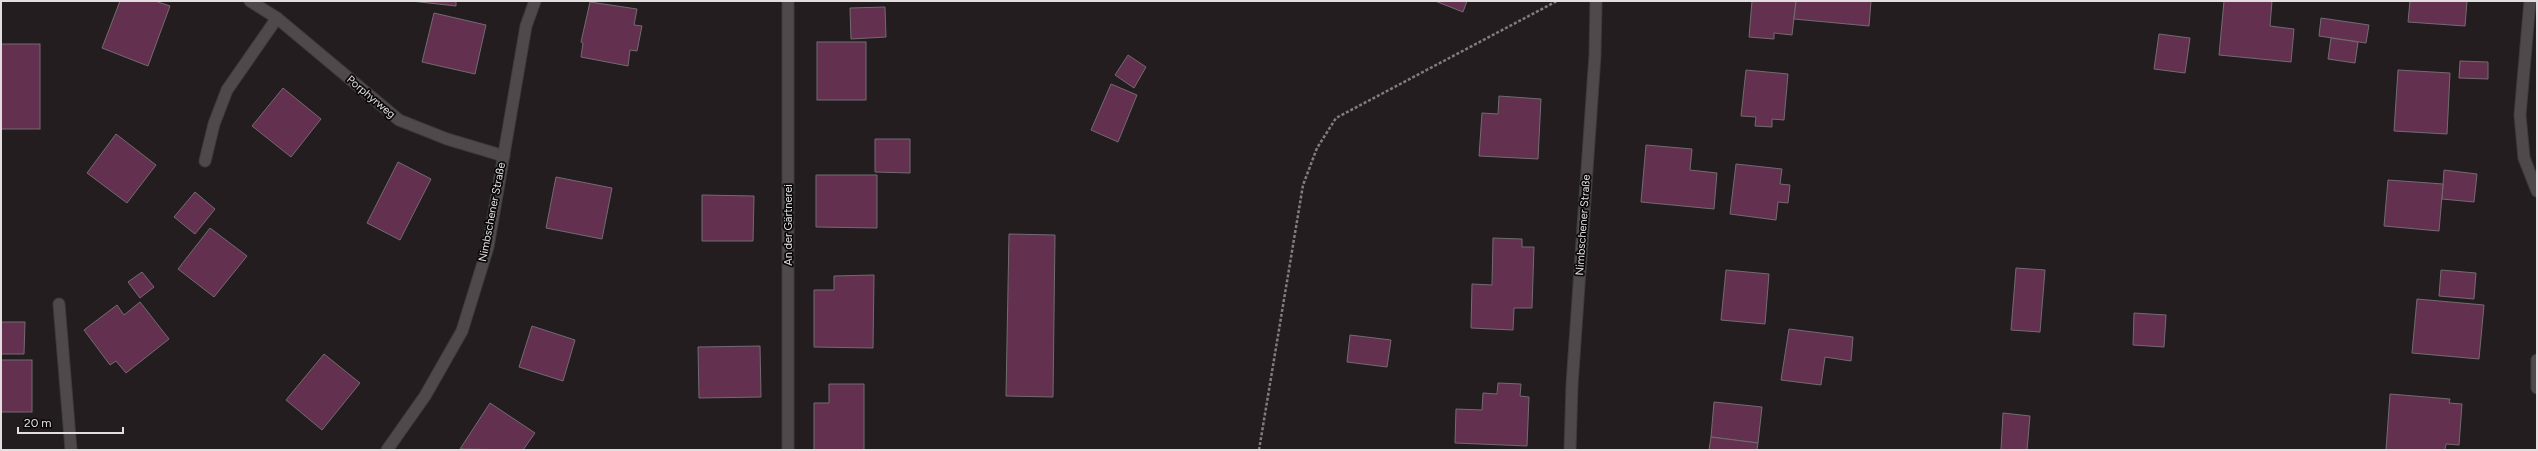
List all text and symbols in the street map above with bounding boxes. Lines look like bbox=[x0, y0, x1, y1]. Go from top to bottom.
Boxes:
street label: Porphyrweg bbox=[344, 73, 398, 121]
street label: Nimbschener Straße bbox=[476, 161, 508, 263]
street label: Nimbschener Straße bbox=[1573, 174, 1593, 276]
street label: An der Gärtnerei bbox=[782, 184, 795, 266]
scale bar bbox=[18, 409, 123, 435]
text: 20 m bbox=[24, 416, 52, 430]

